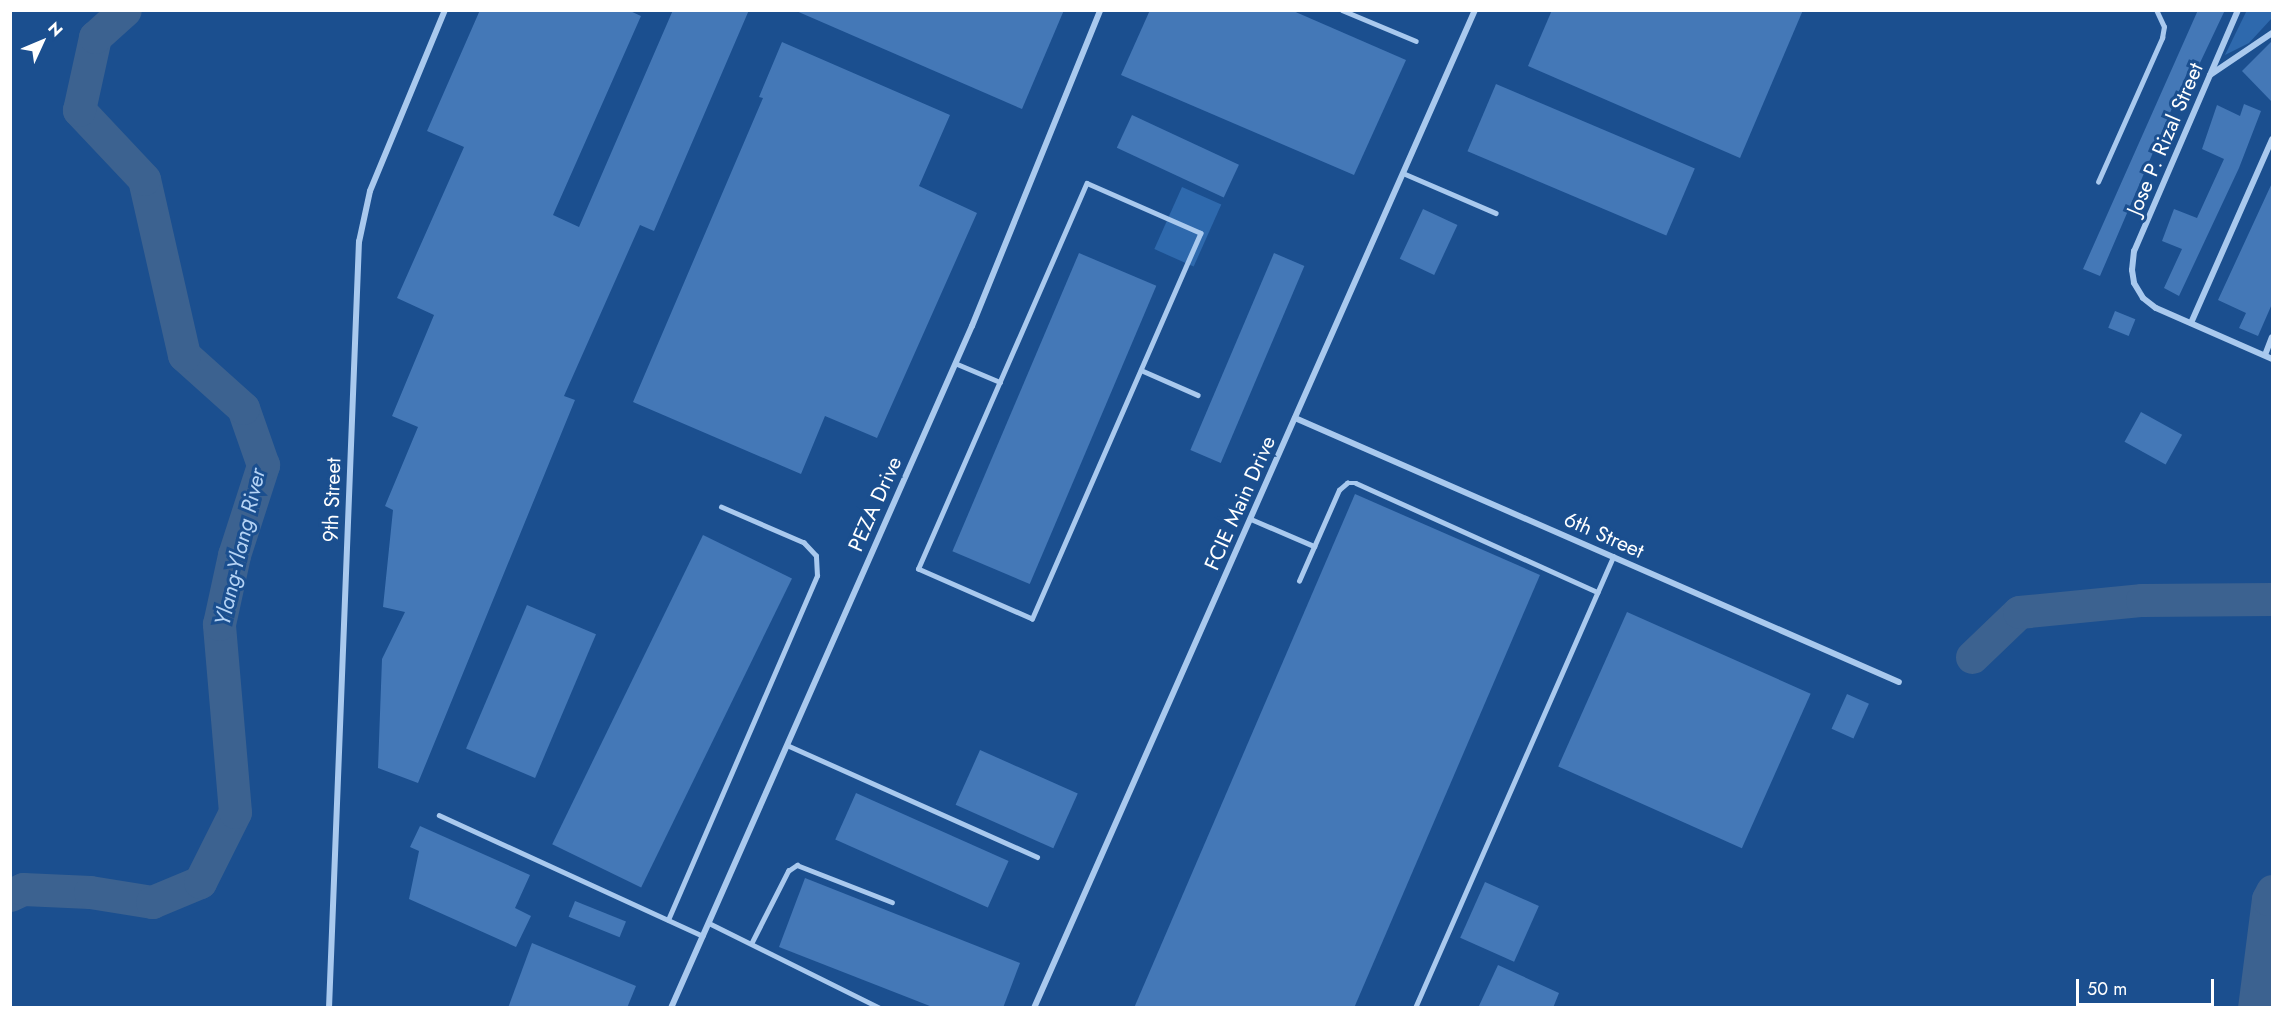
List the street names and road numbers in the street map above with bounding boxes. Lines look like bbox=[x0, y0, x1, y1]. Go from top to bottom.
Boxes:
street label: Jose P. Rizal Street bbox=[2122, 59, 2208, 219]
street label: FCIE Main Drive bbox=[1199, 432, 1281, 574]
street label: PEZA Drive bbox=[843, 453, 907, 555]
street label: 9th Street bbox=[318, 457, 346, 543]
street label: 6th Street bbox=[1560, 506, 1648, 564]

